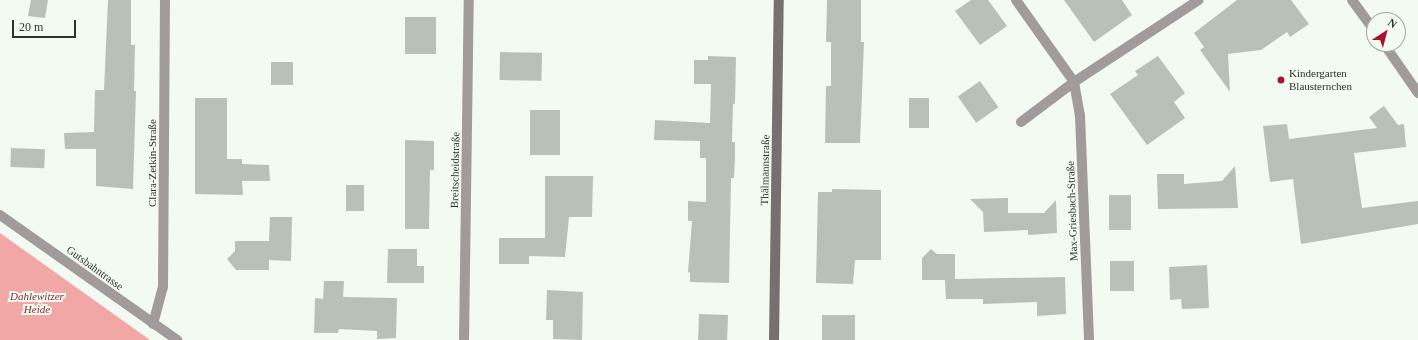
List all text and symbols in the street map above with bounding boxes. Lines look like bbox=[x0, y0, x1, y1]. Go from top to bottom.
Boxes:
scale bar bbox=[14, 12, 78, 38]
north arrow bbox=[1366, 12, 1406, 52]
text: N bbox=[1386, 16, 1399, 30]
text: 20 m bbox=[19, 20, 43, 34]
place label: Kindergarten Blausternchen bbox=[1289, 67, 1352, 93]
marker: Kindergarten Blausternchen bbox=[1276, 75, 1286, 85]
street label: Clara-Zetkin-Straße bbox=[145, 119, 159, 207]
street label: Breitscheidstraße bbox=[448, 132, 462, 208]
street label: Thälmannstraße bbox=[758, 134, 772, 206]
street label: Max-Griesbach-Straße bbox=[1064, 161, 1080, 261]
street label: Gutsbahntrasse bbox=[64, 243, 126, 293]
park label: Dahlewitzer Heide bbox=[10, 290, 64, 316]

